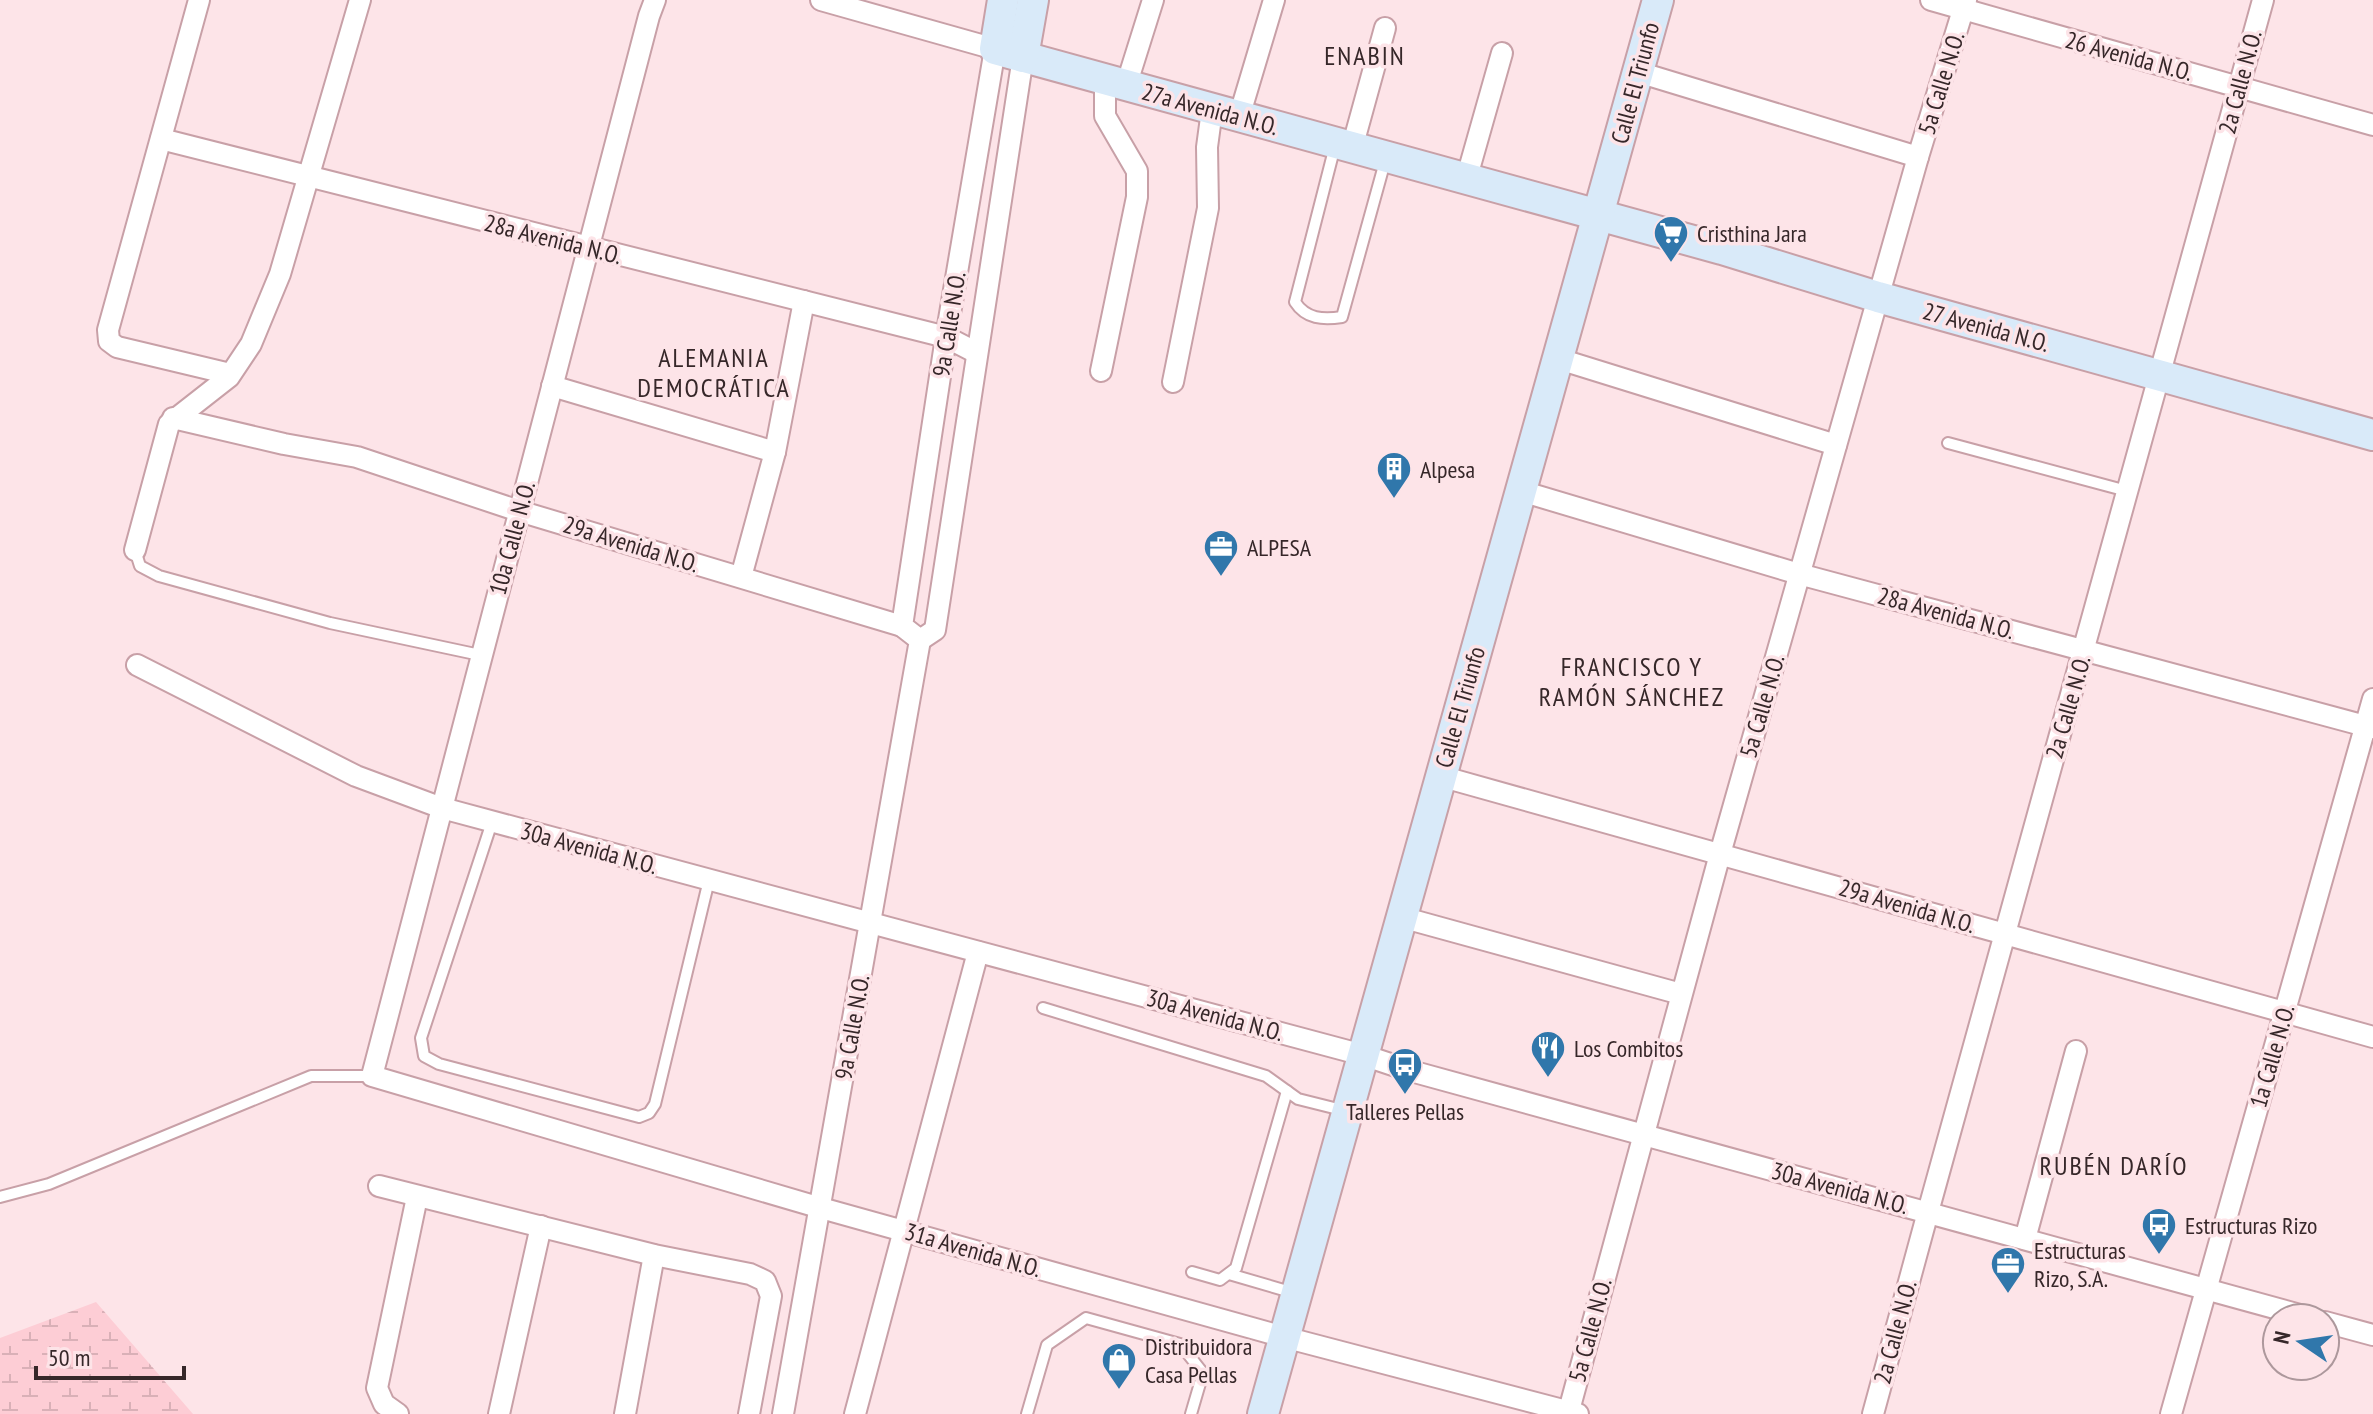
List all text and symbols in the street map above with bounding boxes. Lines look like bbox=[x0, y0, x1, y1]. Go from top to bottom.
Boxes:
street label: Calle El Triunfo bbox=[1604, 19, 1666, 147]
street label: 26 Avenida N.O. bbox=[2062, 24, 2196, 88]
street label: 2a Calle N.O. bbox=[2211, 27, 2269, 137]
street label: 5a Calle N.O. bbox=[1911, 28, 1971, 138]
district label: ENABIN bbox=[1324, 39, 1406, 72]
street label: 27a Avenida N.O. bbox=[1138, 76, 1282, 142]
street label: 28a Avenida N.O. bbox=[481, 207, 625, 271]
supermarket icon: Cristhina Jara bbox=[1652, 214, 1690, 264]
place label: Cristhina Jara bbox=[1697, 218, 1807, 249]
street label: 9a Calle N.O. bbox=[925, 269, 973, 379]
street label: 27 Avenida N.O. bbox=[1919, 295, 2053, 359]
district label: ALEMANIA DEMOCRÁTICA bbox=[637, 341, 791, 404]
building icon: Alpesa bbox=[1375, 450, 1413, 500]
place label: Alpesa bbox=[1420, 454, 1475, 485]
street label: 10a Calle N.O. bbox=[482, 478, 542, 598]
street label: 29a Avenida N.O. bbox=[559, 509, 703, 579]
office icon: ALPESA bbox=[1202, 528, 1240, 578]
place label: ALPESA bbox=[1247, 532, 1312, 563]
street label: 28a Avenida N.O. bbox=[1874, 580, 2018, 646]
street label: Calle El Triunfo bbox=[1428, 643, 1492, 771]
district label: FRANCISCO Y RAMÓN SÁNCHEZ bbox=[1539, 650, 1725, 713]
street label: 5a Calle N.O. bbox=[1732, 651, 1792, 761]
street label: 2a Calle N.O. bbox=[2038, 652, 2098, 762]
street label: 30a Avenida N.O. bbox=[517, 815, 661, 881]
street label: 29a Avenida N.O. bbox=[1835, 872, 1979, 940]
street label: 9a Calle N.O. bbox=[828, 972, 876, 1082]
street label: 30a Avenida N.O. bbox=[1143, 982, 1287, 1048]
street label: 1a Calle N.O. bbox=[2242, 1001, 2302, 1111]
restaurant icon: Los Combitos bbox=[1529, 1029, 1567, 1079]
place label: Los Combitos bbox=[1574, 1033, 1683, 1064]
bus stop icon: Talleres Pellas bbox=[1386, 1046, 1424, 1096]
place label: Talleres Pellas bbox=[1346, 1096, 1464, 1127]
district label: RUBÉN DARÍO bbox=[2039, 1149, 2189, 1182]
street label: 30a Avenida N.O. bbox=[1768, 1155, 1912, 1221]
bus stop icon: Estructuras Rizo bbox=[2140, 1206, 2178, 1256]
place label: Estructuras Rizo bbox=[2185, 1210, 2317, 1241]
street label: 31a Avenida N.O. bbox=[901, 1216, 1045, 1284]
place label: Estructuras Rizo, S.A. bbox=[2034, 1235, 2126, 1294]
office icon: Estructuras Rizo, S.A. bbox=[1989, 1245, 2027, 1295]
street label: 5a Calle N.O. bbox=[1561, 1275, 1619, 1385]
street label: 2a Calle N.O. bbox=[1866, 1277, 1924, 1387]
north arrow bbox=[2261, 1302, 2341, 1382]
text: N bbox=[2267, 1329, 2296, 1346]
scale bar bbox=[36, 1330, 184, 1380]
place label: Distribuidora Casa Pellas bbox=[1145, 1331, 1252, 1390]
shop icon: Distribuidora Casa Pellas bbox=[1100, 1341, 1138, 1391]
text: 50 m bbox=[48, 1342, 90, 1373]

